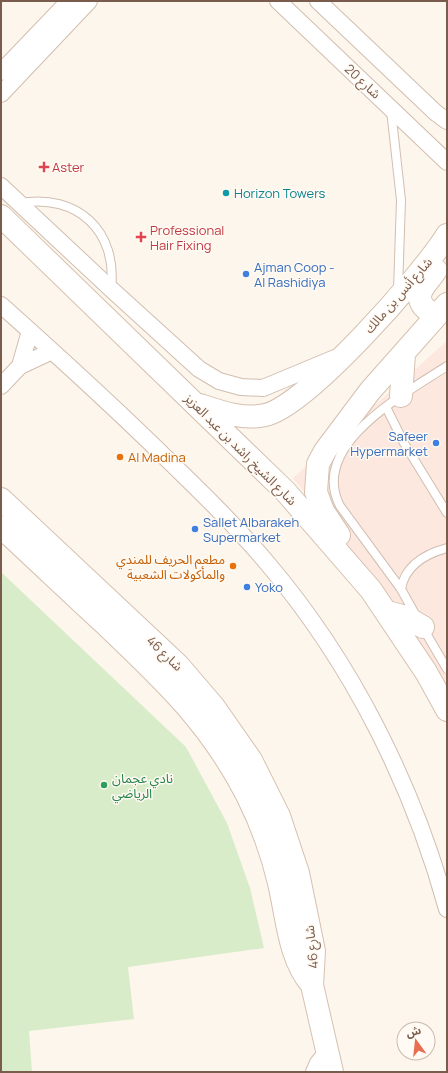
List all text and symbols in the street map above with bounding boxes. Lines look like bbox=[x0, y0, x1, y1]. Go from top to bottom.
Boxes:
street label: شارع 20 bbox=[340, 60, 385, 104]
place label: Aster bbox=[52, 158, 85, 176]
marker: Aster bbox=[39, 162, 49, 172]
place label: Horizon Towers bbox=[234, 184, 326, 202]
marker: Horizon Towers bbox=[221, 188, 231, 198]
place label: Professional Hair Fixing bbox=[150, 221, 224, 254]
marker: Professional Hair Fixing bbox=[135, 231, 147, 243]
street label: شارع أنس بن مالك bbox=[360, 253, 438, 338]
place label: Ajman Coop - Al Rashidiya bbox=[254, 258, 335, 291]
marker: Ajman Coop - Al Rashidiya bbox=[241, 269, 251, 279]
street label: شارع الشيخ راشد بن عبد العزيز bbox=[179, 388, 301, 510]
place label: Safeer Hypermarket bbox=[350, 427, 428, 460]
marker: Safeer Hypermarket bbox=[431, 438, 441, 448]
place label: Al Madina bbox=[128, 448, 186, 466]
marker: Al Madina bbox=[115, 452, 125, 462]
place label: Sallet Albarakeh Supermarket bbox=[203, 513, 299, 546]
marker: Sallet Albarakeh Supermarket bbox=[190, 524, 200, 534]
place label: مطعم الحريف للمندي والمأكولات الشعبية bbox=[116, 550, 225, 583]
marker: مطعم الحريف للمندي والمأكولات الشعبية bbox=[228, 561, 238, 571]
place label: Yoko bbox=[255, 578, 283, 596]
marker: Yoko bbox=[242, 582, 252, 592]
street label: شارع 46 bbox=[142, 631, 187, 676]
place label: نادي عجمان الرياضي bbox=[112, 769, 173, 804]
marker: نادي عجمان الرياضي bbox=[99, 780, 109, 790]
street label: شارع 46 bbox=[300, 924, 324, 970]
north arrow bbox=[396, 1021, 436, 1061]
text: ش bbox=[404, 1022, 423, 1040]

